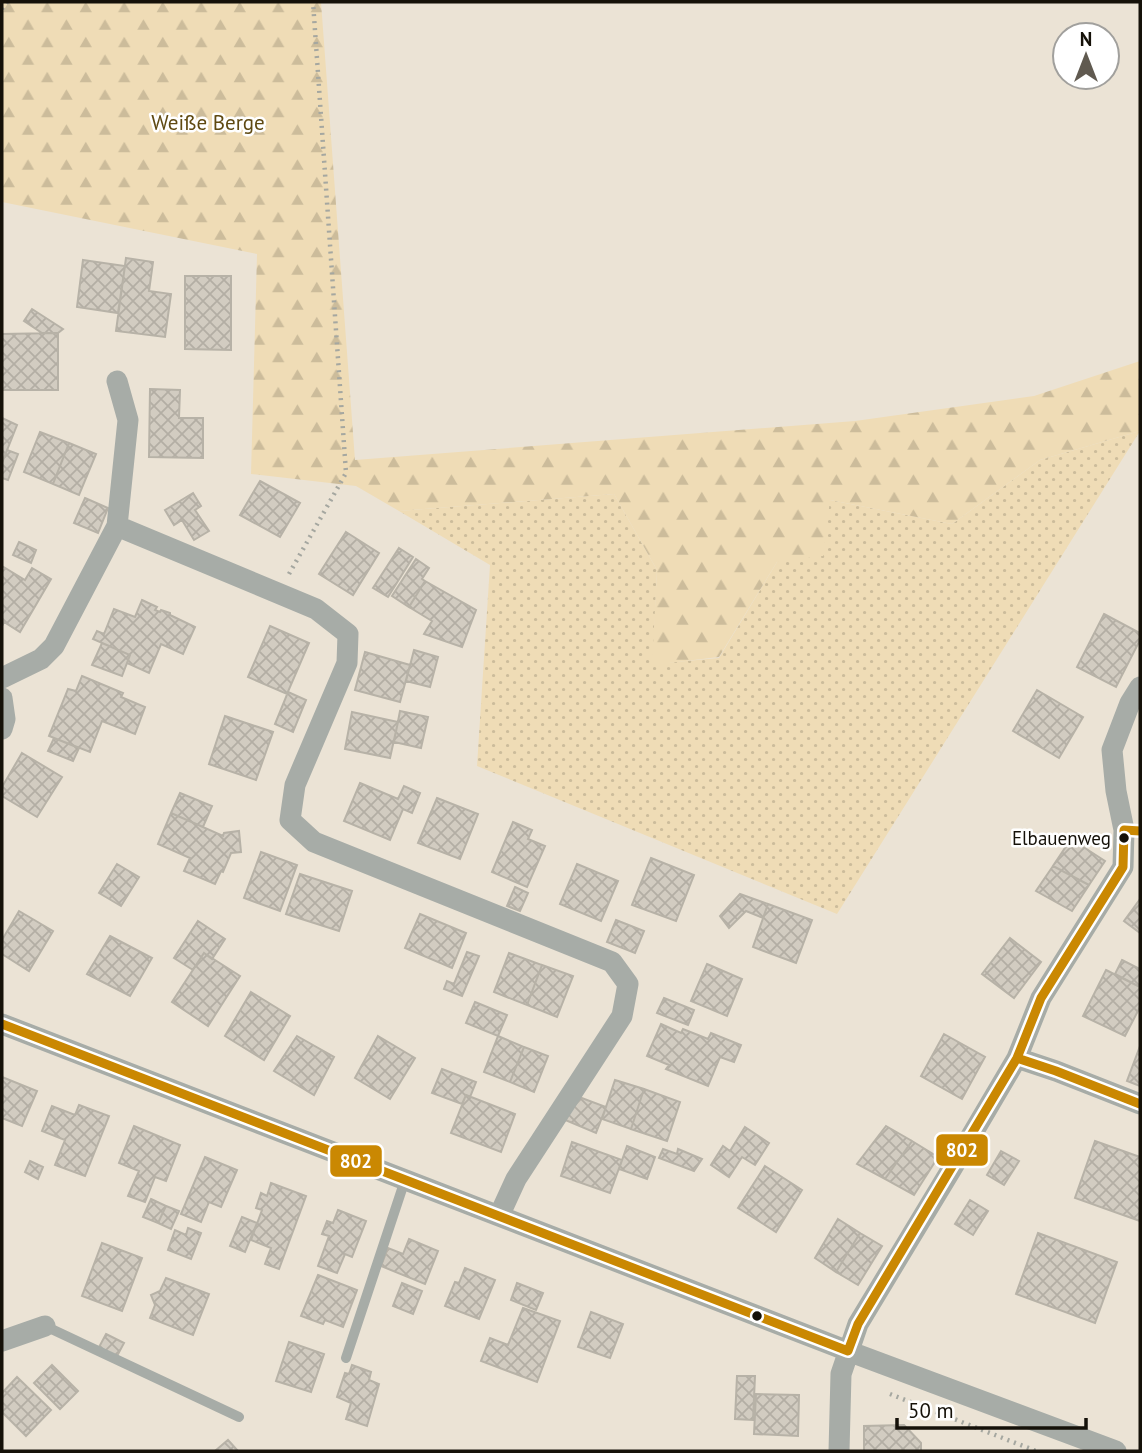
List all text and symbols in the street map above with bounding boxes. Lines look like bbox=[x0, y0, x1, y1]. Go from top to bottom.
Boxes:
north arrow bbox=[1051, 21, 1121, 91]
text: N bbox=[1080, 27, 1092, 51]
park label: Weiße Berge bbox=[151, 109, 265, 136]
place label: Elbauenweg bbox=[1012, 826, 1111, 850]
marker: Elbauenweg bbox=[1117, 831, 1131, 845]
line badge: 802 bbox=[935, 1133, 989, 1167]
text: 802 bbox=[946, 1138, 978, 1162]
line badge: 802 bbox=[329, 1144, 383, 1178]
text: 802 bbox=[340, 1149, 372, 1173]
unlabelled marker bbox=[750, 1309, 764, 1323]
scale bar bbox=[897, 1386, 1086, 1430]
text: 50 m bbox=[908, 1397, 954, 1424]

